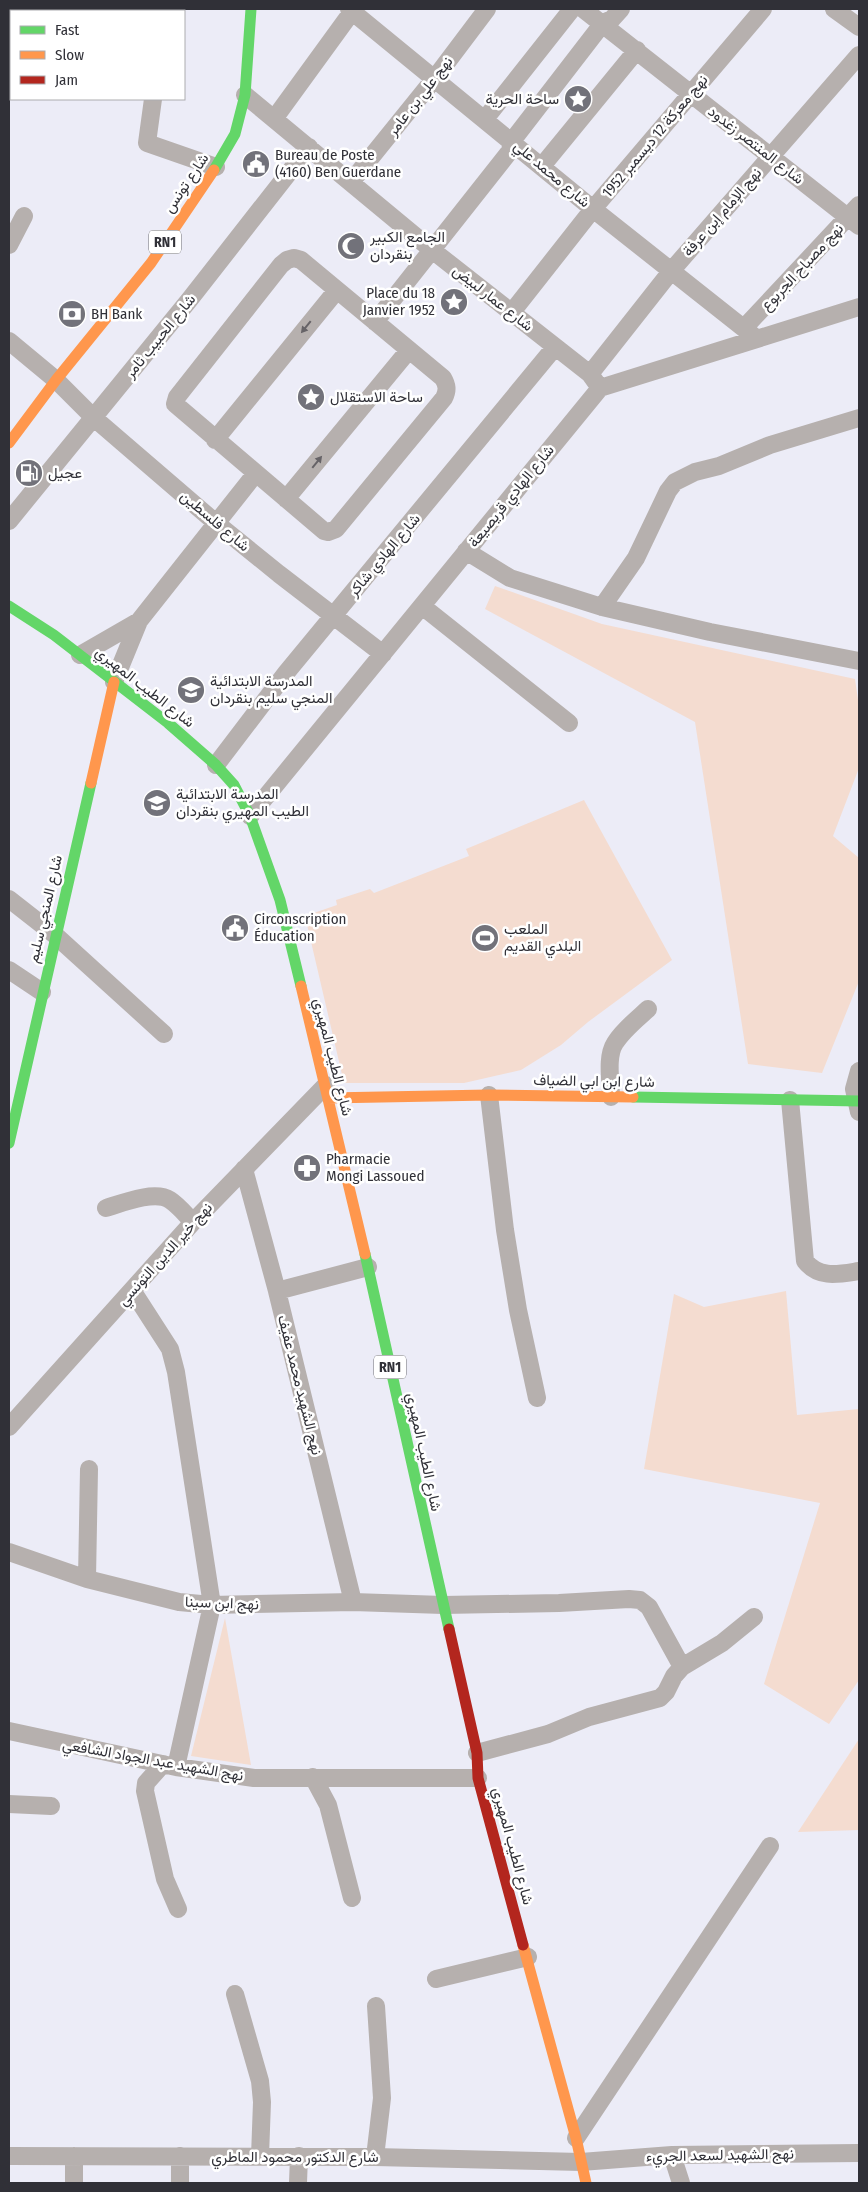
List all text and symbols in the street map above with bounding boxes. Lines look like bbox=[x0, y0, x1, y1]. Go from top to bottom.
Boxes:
legend bbox=[10, 10, 185, 100]
text: Fast bbox=[55, 21, 79, 39]
text: Slow bbox=[55, 46, 84, 64]
street label: نهج علي بن عامر bbox=[383, 53, 460, 143]
text: Jam bbox=[55, 71, 78, 89]
street label: نهج معركة 12 ديسمبر 1952 bbox=[598, 71, 713, 202]
place icon: ساحة الحرية bbox=[563, 84, 593, 114]
place label: ساحة الحرية bbox=[486, 90, 559, 108]
street label: شارع المنتصر زغدود bbox=[703, 102, 808, 190]
street label: شارع محمد علي bbox=[508, 137, 594, 214]
place label: Bureau de Poste (4160) Ben Guerdane bbox=[275, 146, 401, 181]
public building icon: Bureau de Poste (4160) Ben Guerdane bbox=[241, 149, 271, 179]
street label: شارع تونس bbox=[160, 150, 214, 217]
street label: نهج الإمام إبن عرفة bbox=[679, 164, 767, 261]
street label: نهج مصباح الجربوع bbox=[757, 220, 849, 316]
place label: الجامع الكبير بنقردان bbox=[369, 228, 445, 263]
road number: RN1 bbox=[149, 230, 181, 253]
mosque icon: الجامع الكبير بنقردان bbox=[336, 231, 366, 261]
street label: شارع عمار لبيض bbox=[448, 261, 537, 337]
place label: Place du 18 Janvier 1952 bbox=[363, 284, 435, 319]
place icon: Place du 18 Janvier 1952 bbox=[439, 287, 469, 317]
street label: شارع الحبيب ثامر bbox=[120, 290, 201, 384]
bank icon: BH Bank bbox=[57, 299, 87, 329]
place label: BH Bank bbox=[91, 305, 142, 323]
one-way arrow bbox=[301, 321, 312, 334]
place icon: ساحة الاستقلال bbox=[296, 382, 326, 412]
place label: ساحة الاستقلال bbox=[330, 388, 423, 406]
street label: شارع الهادي قريصيعة bbox=[464, 441, 561, 553]
one-way arrow bbox=[312, 455, 323, 468]
fuel station icon: عجيل bbox=[14, 458, 44, 488]
place label: عجيل bbox=[48, 464, 82, 482]
street label: شارع فلسطين bbox=[175, 487, 253, 557]
street label: شارع الهادي شاكر bbox=[344, 510, 427, 603]
street label: شارع الطيب المهيري bbox=[89, 643, 198, 735]
place label: المدرسة الابتدائية المنجي سليم بنقردان bbox=[210, 672, 332, 711]
school or university icon: المدرسة الابتدائية المنجي سليم بنقردان bbox=[176, 675, 206, 705]
place label: المدرسة الابتدائية الطيب المهيري بنقردان bbox=[176, 785, 309, 824]
school or university icon: المدرسة الابتدائية الطيب المهيري بنقردان bbox=[142, 788, 172, 818]
street label: شارع المنجي سليم bbox=[24, 853, 70, 966]
place label: Circonscription Éducation bbox=[254, 910, 346, 945]
public building icon: Circonscription Éducation bbox=[220, 913, 250, 943]
place label: الملعب البلدي القديم bbox=[504, 920, 581, 959]
sports icon: الملعب البلدي القديم bbox=[470, 923, 500, 953]
street label: شارع الطيب المهيري bbox=[306, 996, 356, 1119]
street label: شارع ابن ابي الضياف bbox=[533, 1071, 655, 1095]
place label: Pharmacie Mongi Lassoued bbox=[326, 1150, 424, 1185]
pharmacy icon: Pharmacie Mongi Lassoued bbox=[292, 1153, 322, 1183]
street label: نهج خير الدين التونسي bbox=[114, 1199, 219, 1312]
street label: نهج الشهيد محمد عفيف bbox=[272, 1313, 326, 1457]
road number: RN1 bbox=[374, 1355, 406, 1378]
street label: شارع الطيب المهيري bbox=[399, 1391, 445, 1514]
street label: نهج ابن سينا bbox=[185, 1593, 259, 1615]
street label: نهج الشهيد عبد الجواد الشافعي bbox=[60, 1735, 245, 1789]
street label: شارع الطيب المهيري bbox=[485, 1785, 537, 1908]
street label: نهج الشهيد لسعد الجريء bbox=[646, 2145, 794, 2169]
street label: شارع الدكتور محمود الماطري bbox=[211, 2148, 379, 2170]

